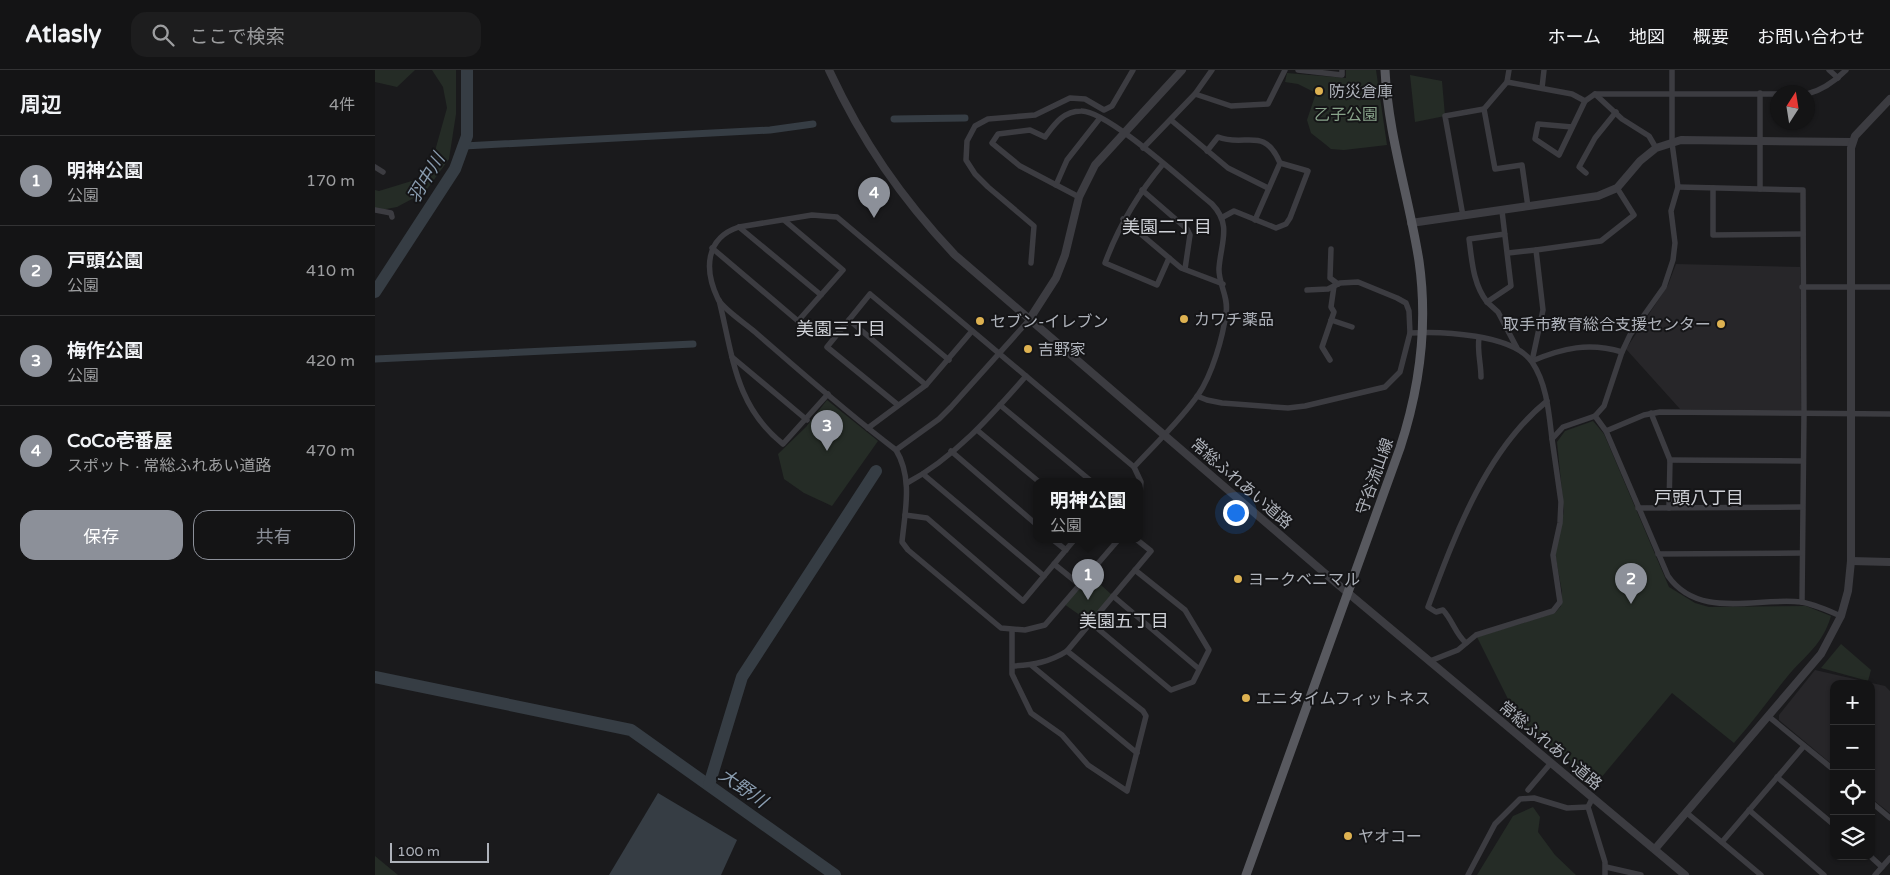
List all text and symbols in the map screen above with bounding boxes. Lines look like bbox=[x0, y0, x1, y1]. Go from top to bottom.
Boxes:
search box bbox=[131, 12, 481, 57]
text: Atlasly bbox=[25, 20, 101, 49]
icon: search bbox=[149, 21, 177, 49]
text: ここで検索 bbox=[189, 26, 284, 48]
text: ホーム bbox=[1548, 26, 1601, 48]
text: 地図 bbox=[1629, 26, 1665, 48]
text: 概要 bbox=[1693, 26, 1729, 48]
text: お問い合わせ bbox=[1757, 26, 1865, 48]
place label: 防災倉庫 bbox=[1329, 82, 1393, 102]
marker: 防災倉庫 bbox=[1313, 85, 1325, 97]
north arrow bbox=[1770, 85, 1815, 130]
text: 周辺 bbox=[20, 93, 62, 118]
text: 4件 bbox=[329, 95, 355, 115]
park label: 乙子公園 bbox=[1314, 105, 1378, 125]
water label: 羽中川 bbox=[403, 147, 450, 207]
text: 明神公園 bbox=[67, 160, 143, 182]
text: 1 bbox=[31, 171, 41, 191]
text: 170 m bbox=[306, 171, 355, 191]
pin: 4 bbox=[858, 177, 890, 218]
text: 公園 bbox=[67, 186, 99, 206]
district label: 美園二丁目 bbox=[1122, 216, 1212, 238]
text: 戸頭公園 bbox=[67, 250, 143, 272]
text: 2 bbox=[31, 261, 41, 281]
text: 410 m bbox=[306, 261, 355, 281]
text: 公園 bbox=[67, 276, 99, 296]
place label: カワチ薬品 bbox=[1194, 310, 1274, 330]
place label: セブン-イレブン bbox=[990, 312, 1109, 332]
marker: カワチ薬品 bbox=[1178, 313, 1190, 325]
marker: セブン-イレブン bbox=[974, 315, 986, 327]
place label: 取手市教育総合支援センター bbox=[1503, 315, 1711, 335]
district label: 美園三丁目 bbox=[796, 318, 886, 340]
marker: 取手市教育総合支援センター bbox=[1715, 318, 1727, 330]
text: 梅作公園 bbox=[67, 340, 143, 362]
place label: 吉野家 bbox=[1038, 340, 1086, 360]
marker: 吉野家 bbox=[1022, 343, 1034, 355]
text: 3 bbox=[31, 351, 41, 371]
text: 420 m bbox=[306, 351, 355, 371]
text: 公園 bbox=[67, 366, 99, 386]
pin: 3 bbox=[811, 410, 843, 451]
text: CoCo壱番屋 bbox=[67, 430, 173, 452]
street label: 常総ふれあい道路 bbox=[1186, 434, 1296, 533]
street label: 守谷流山線 bbox=[1352, 435, 1398, 517]
text: 4 bbox=[31, 441, 41, 461]
text: 470 m bbox=[306, 441, 355, 461]
text: スポット · 常総ふれあい道路 bbox=[67, 456, 271, 476]
popup bbox=[1033, 478, 1143, 543]
district label: 戸頭八丁目 bbox=[1654, 487, 1744, 509]
text: 明神公園 bbox=[1050, 490, 1126, 512]
your location bbox=[1223, 500, 1249, 526]
button: 保存 bbox=[20, 510, 183, 560]
button: 共有 bbox=[193, 510, 355, 560]
text: 公園 bbox=[1050, 516, 1082, 536]
pin: 1 bbox=[1072, 559, 1104, 600]
pin: 2 bbox=[1615, 563, 1647, 604]
place label: ヨークベニマル bbox=[1248, 570, 1360, 590]
marker: ヨークベニマル bbox=[1232, 573, 1244, 585]
district label: 美園五丁目 bbox=[1079, 610, 1169, 632]
map controls bbox=[1830, 680, 1875, 860]
button: + bbox=[1830, 680, 1875, 725]
place label: エニタイムフィットネス bbox=[1256, 689, 1430, 709]
marker: エニタイムフィットネス bbox=[1240, 692, 1252, 704]
street label: 常総ふれあい道路 bbox=[1495, 697, 1606, 795]
button: − bbox=[1830, 725, 1875, 770]
water label: 大野川 bbox=[715, 764, 773, 814]
button: locate bbox=[1830, 770, 1875, 815]
button: layers bbox=[1830, 815, 1875, 860]
place label: ヤオコー bbox=[1358, 827, 1422, 847]
marker: ヤオコー bbox=[1342, 830, 1354, 842]
scale bar bbox=[390, 840, 489, 863]
text: 100 m bbox=[397, 843, 440, 860]

